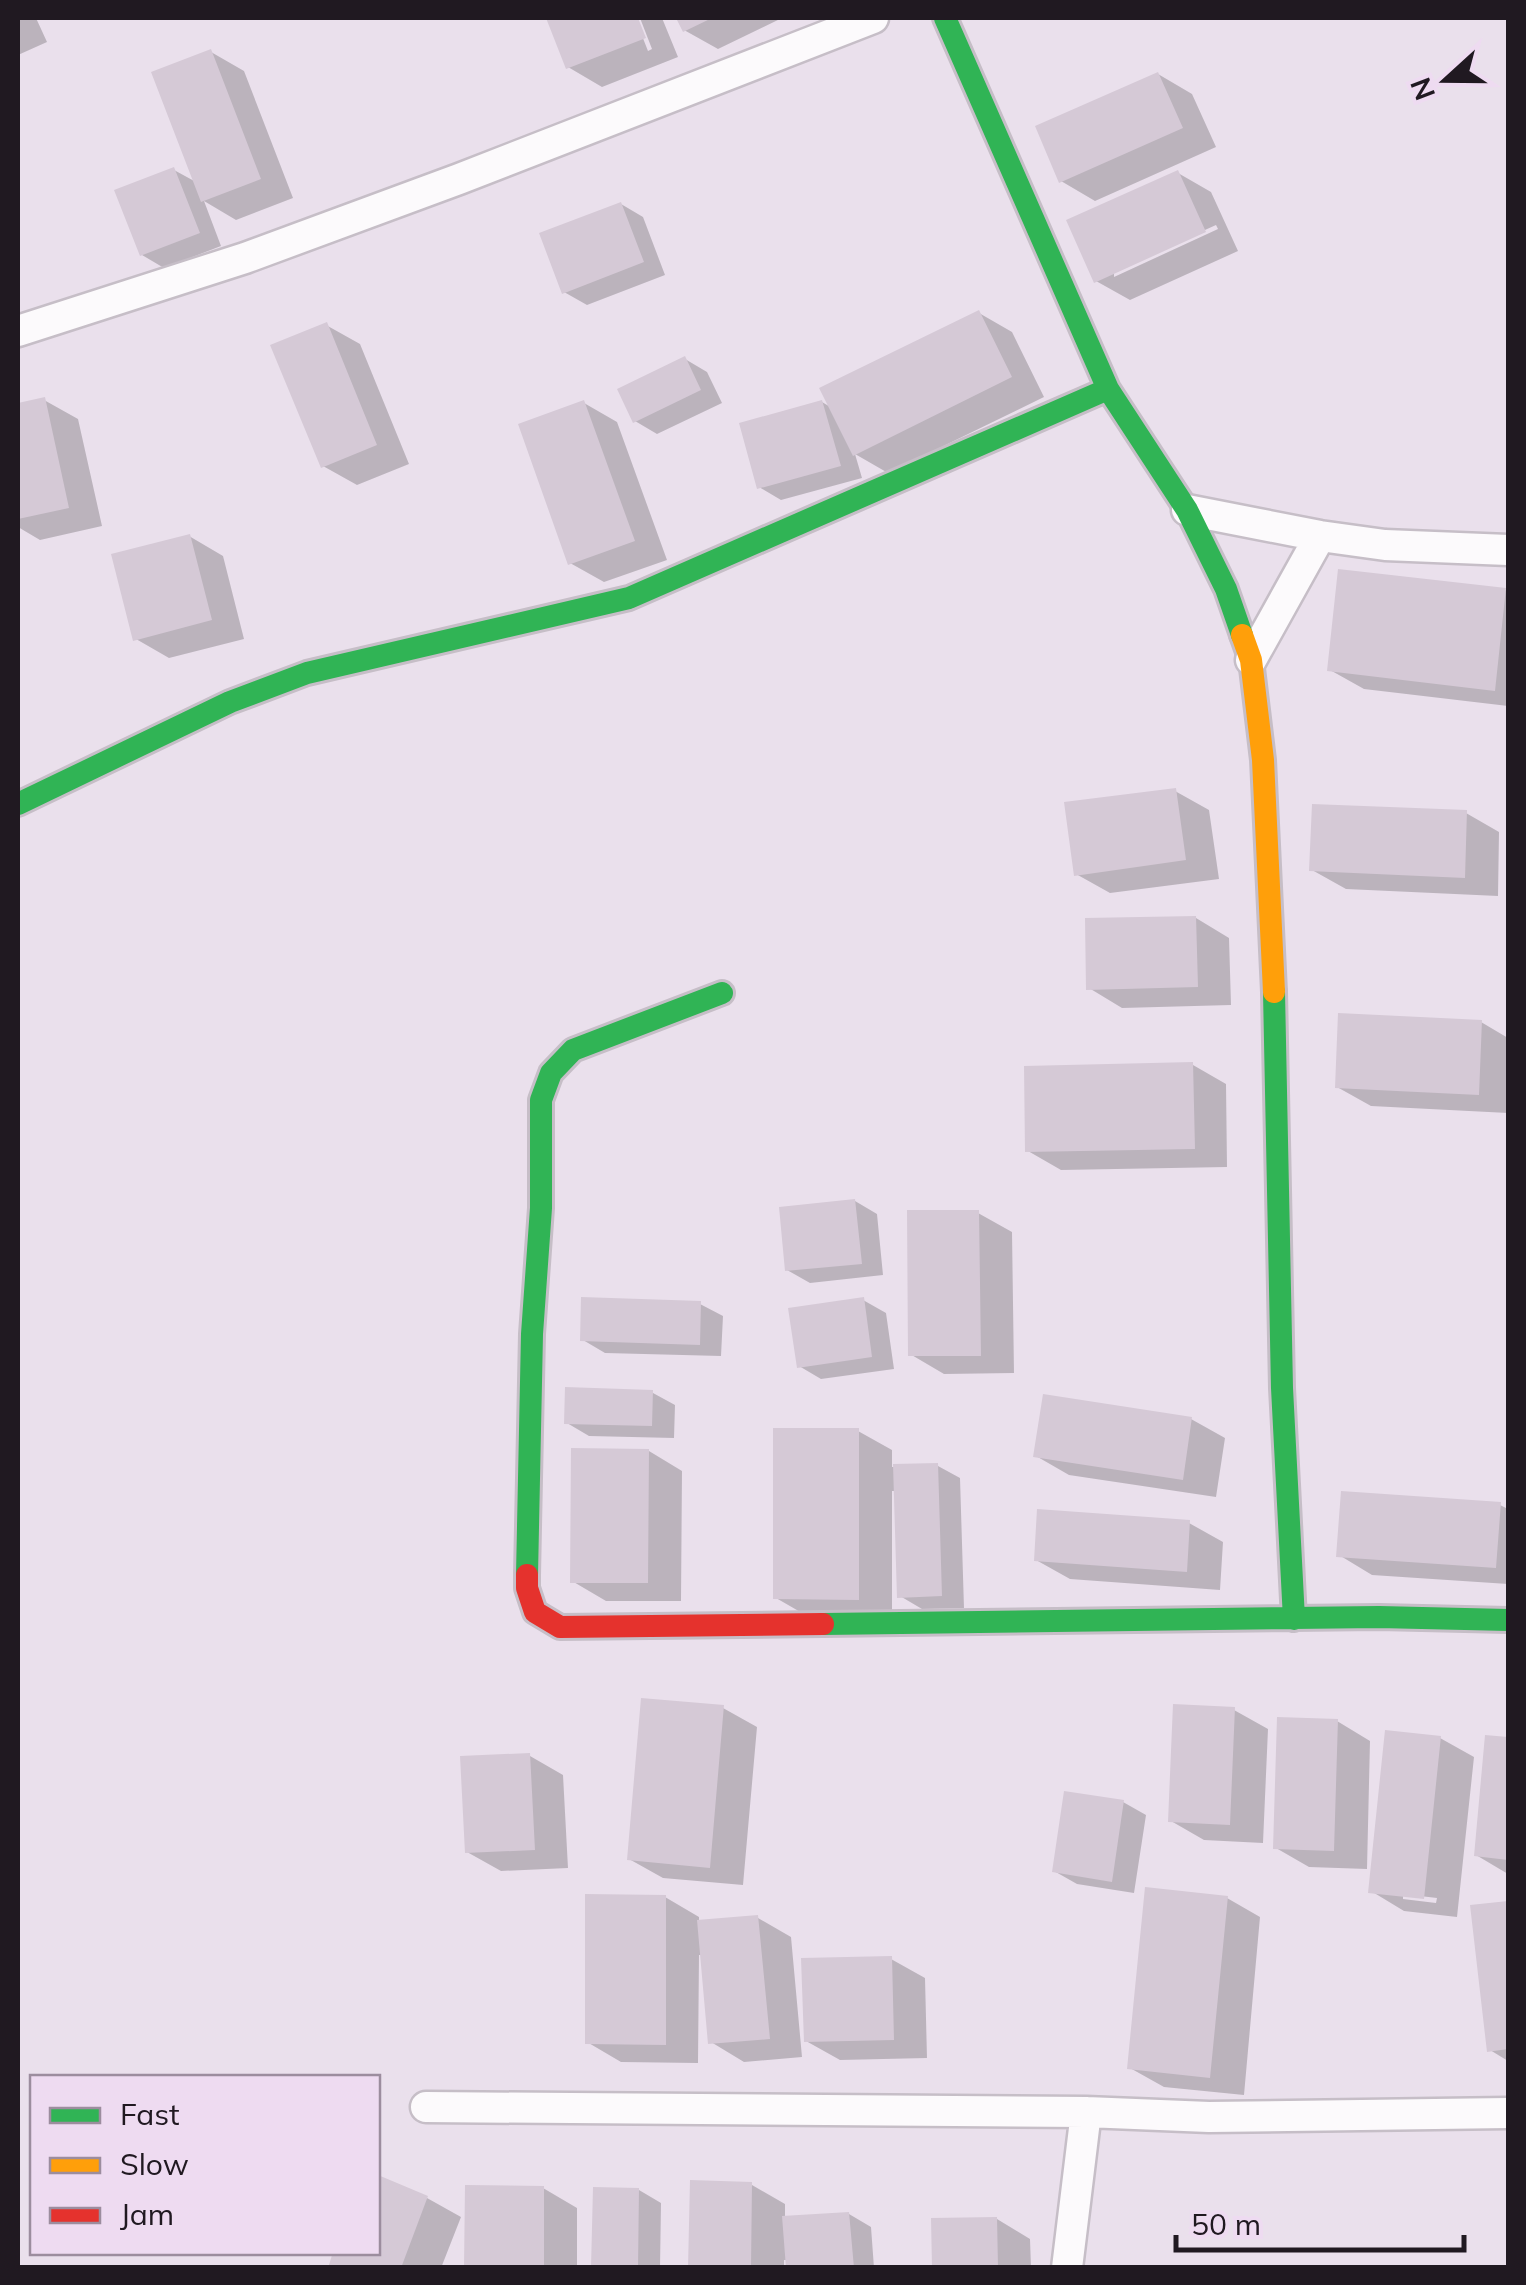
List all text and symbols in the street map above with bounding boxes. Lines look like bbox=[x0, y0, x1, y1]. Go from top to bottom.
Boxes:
north arrow bbox=[1396, 30, 1496, 130]
text: N bbox=[1402, 73, 1442, 105]
legend bbox=[30, 2075, 380, 2255]
text: Fast bbox=[120, 2095, 180, 2133]
text: Slow bbox=[120, 2145, 189, 2183]
scale bar bbox=[1176, 2190, 1464, 2252]
text: Jam bbox=[120, 2195, 174, 2233]
text: 50 m bbox=[1191, 2205, 1261, 2243]

